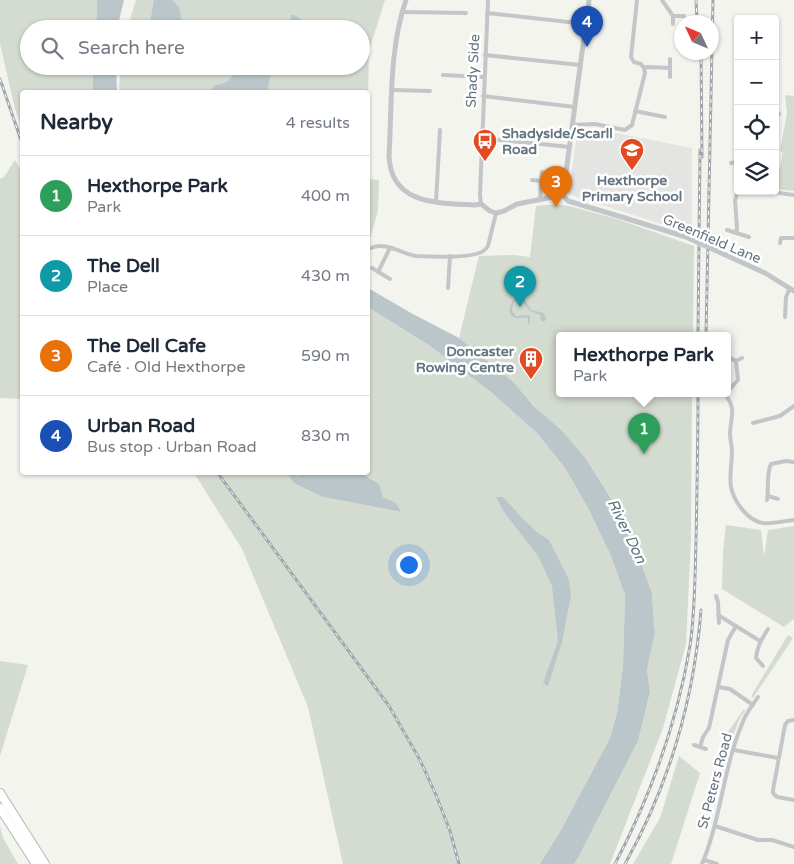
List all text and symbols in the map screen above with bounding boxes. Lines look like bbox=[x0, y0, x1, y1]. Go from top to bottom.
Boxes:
pin: 4 bbox=[571, 6, 603, 47]
north arrow bbox=[674, 15, 719, 60]
map controls bbox=[734, 15, 779, 195]
button: + bbox=[734, 15, 779, 60]
search box bbox=[20, 20, 370, 75]
icon: search bbox=[38, 34, 66, 62]
street label: Shady Side bbox=[463, 34, 483, 108]
text: Search here bbox=[78, 37, 185, 59]
button: − bbox=[734, 60, 779, 105]
button: locate bbox=[734, 105, 779, 150]
text: Nearby bbox=[40, 110, 113, 135]
text: 4 results bbox=[286, 113, 350, 133]
place label: Shadyside/Scarll Road bbox=[502, 125, 613, 158]
bus stop icon: Shadyside/Scarll Road bbox=[472, 128, 498, 162]
school or university icon: Hexthorpe Primary School bbox=[619, 137, 645, 171]
button: layers bbox=[734, 150, 779, 195]
pin: 3 bbox=[540, 166, 572, 207]
place label: Hexthorpe Primary School bbox=[582, 172, 682, 205]
text: Hexthorpe Park bbox=[87, 175, 228, 197]
text: 1 bbox=[51, 186, 61, 206]
text: 400 m bbox=[301, 186, 350, 206]
text: Park bbox=[87, 197, 121, 217]
street label: Greenfield Lane bbox=[660, 211, 764, 267]
text: The Dell bbox=[87, 255, 160, 277]
text: 2 bbox=[51, 266, 61, 286]
text: 430 m bbox=[301, 266, 350, 286]
pin: 2 bbox=[504, 266, 536, 307]
text: Place bbox=[87, 277, 128, 297]
popup bbox=[556, 332, 731, 397]
text: The Dell Cafe bbox=[87, 335, 206, 357]
place label: Doncaster Rowing Centre bbox=[416, 343, 515, 376]
text: Hexthorpe Park bbox=[573, 344, 714, 366]
text: 3 bbox=[51, 346, 61, 366]
text: 590 m bbox=[301, 346, 350, 366]
building icon: Doncaster Rowing Centre bbox=[518, 346, 544, 380]
text: Café · Old Hexthorpe bbox=[87, 357, 246, 377]
text: Park bbox=[573, 366, 607, 386]
pin: 1 bbox=[628, 413, 660, 454]
text: Urban Road bbox=[87, 415, 195, 437]
text: 4 bbox=[51, 426, 61, 446]
text: 830 m bbox=[301, 426, 350, 446]
text: Bus stop · Urban Road bbox=[87, 437, 257, 457]
water label: River Don bbox=[604, 496, 651, 567]
your location bbox=[396, 552, 422, 578]
street label: St Peters Road bbox=[694, 731, 736, 831]

